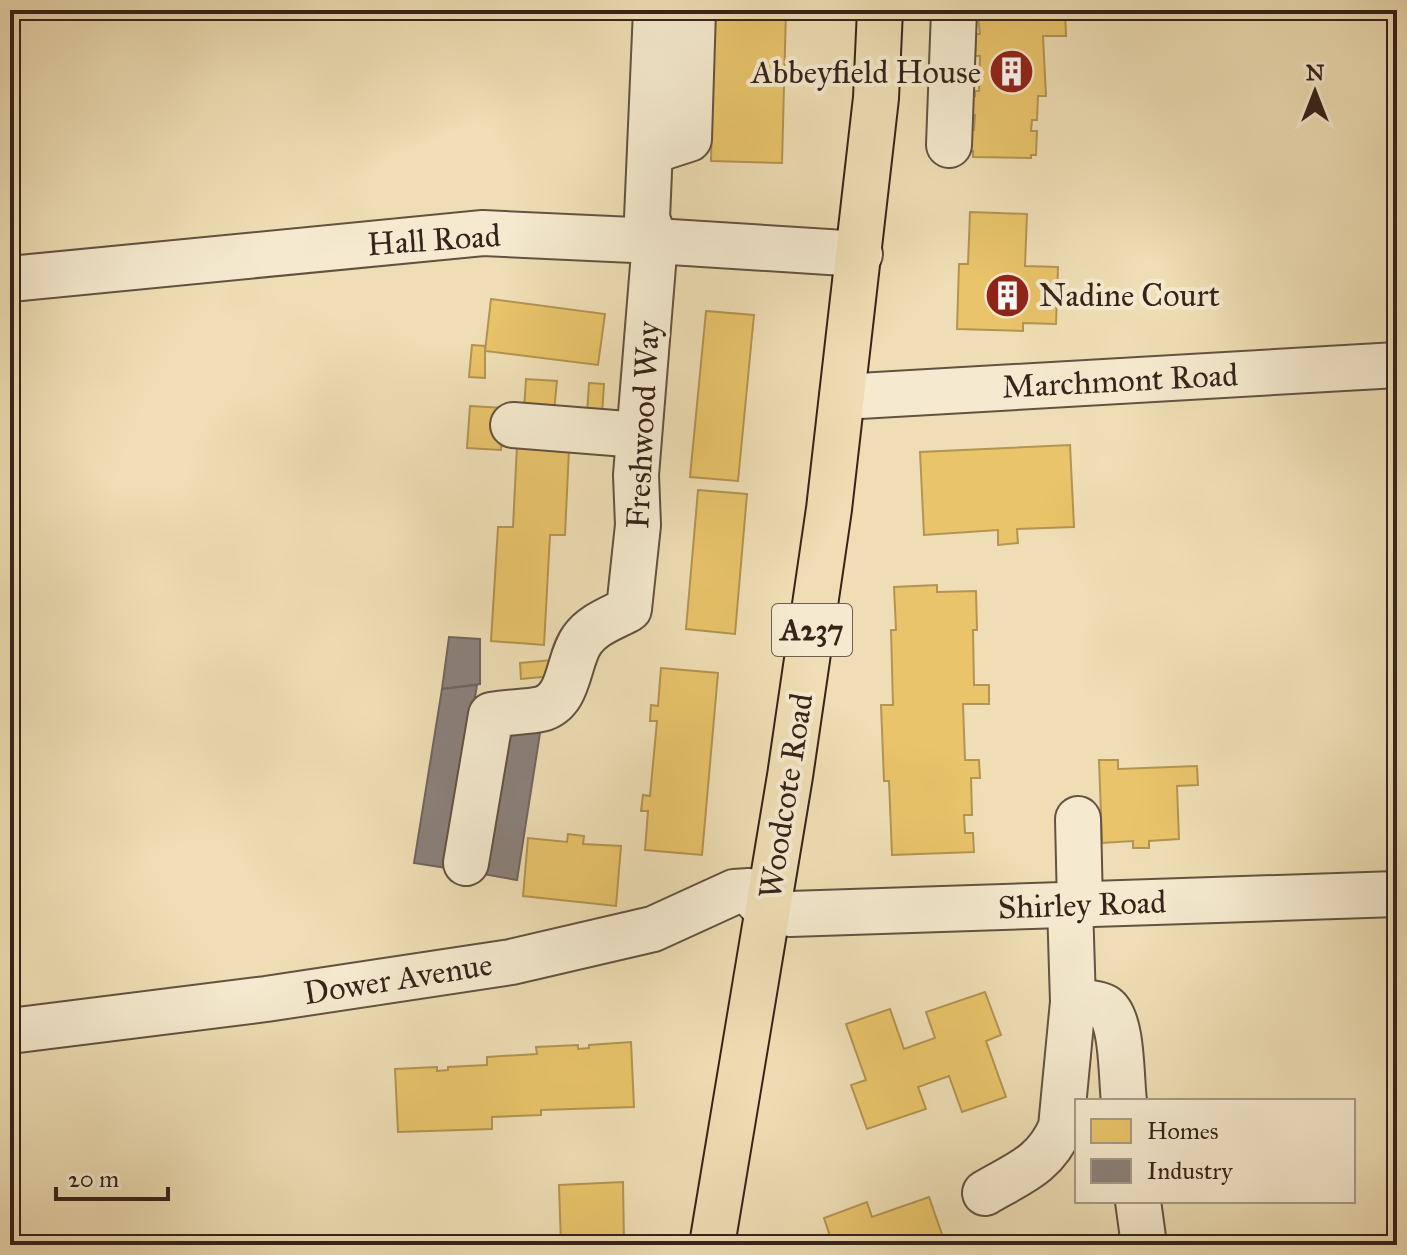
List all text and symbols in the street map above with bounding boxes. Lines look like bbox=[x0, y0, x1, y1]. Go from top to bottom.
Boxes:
building icon: Abbeyfield House bbox=[988, 48, 1036, 96]
north arrow bbox=[1275, 52, 1355, 132]
place label: Abbeyfield House bbox=[749, 53, 981, 92]
text: N bbox=[1306, 59, 1325, 86]
street label: Hall Road bbox=[366, 216, 502, 264]
building icon: Nadine Court bbox=[984, 271, 1032, 319]
place label: Nadine Court bbox=[1039, 276, 1220, 315]
street label: Freshwood Way bbox=[618, 319, 668, 530]
street label: Marchmont Road bbox=[1001, 355, 1239, 407]
road number: A237 bbox=[772, 604, 852, 656]
street label: Woodcote Road bbox=[751, 690, 821, 902]
street label: Shirley Road bbox=[997, 883, 1167, 927]
street label: Dower Avenue bbox=[301, 945, 495, 1013]
legend bbox=[1075, 1099, 1355, 1203]
text: Homes bbox=[1147, 1116, 1219, 1146]
scale bar bbox=[56, 1151, 168, 1201]
text: Industry bbox=[1147, 1156, 1233, 1186]
text: 20 m bbox=[68, 1164, 119, 1194]

